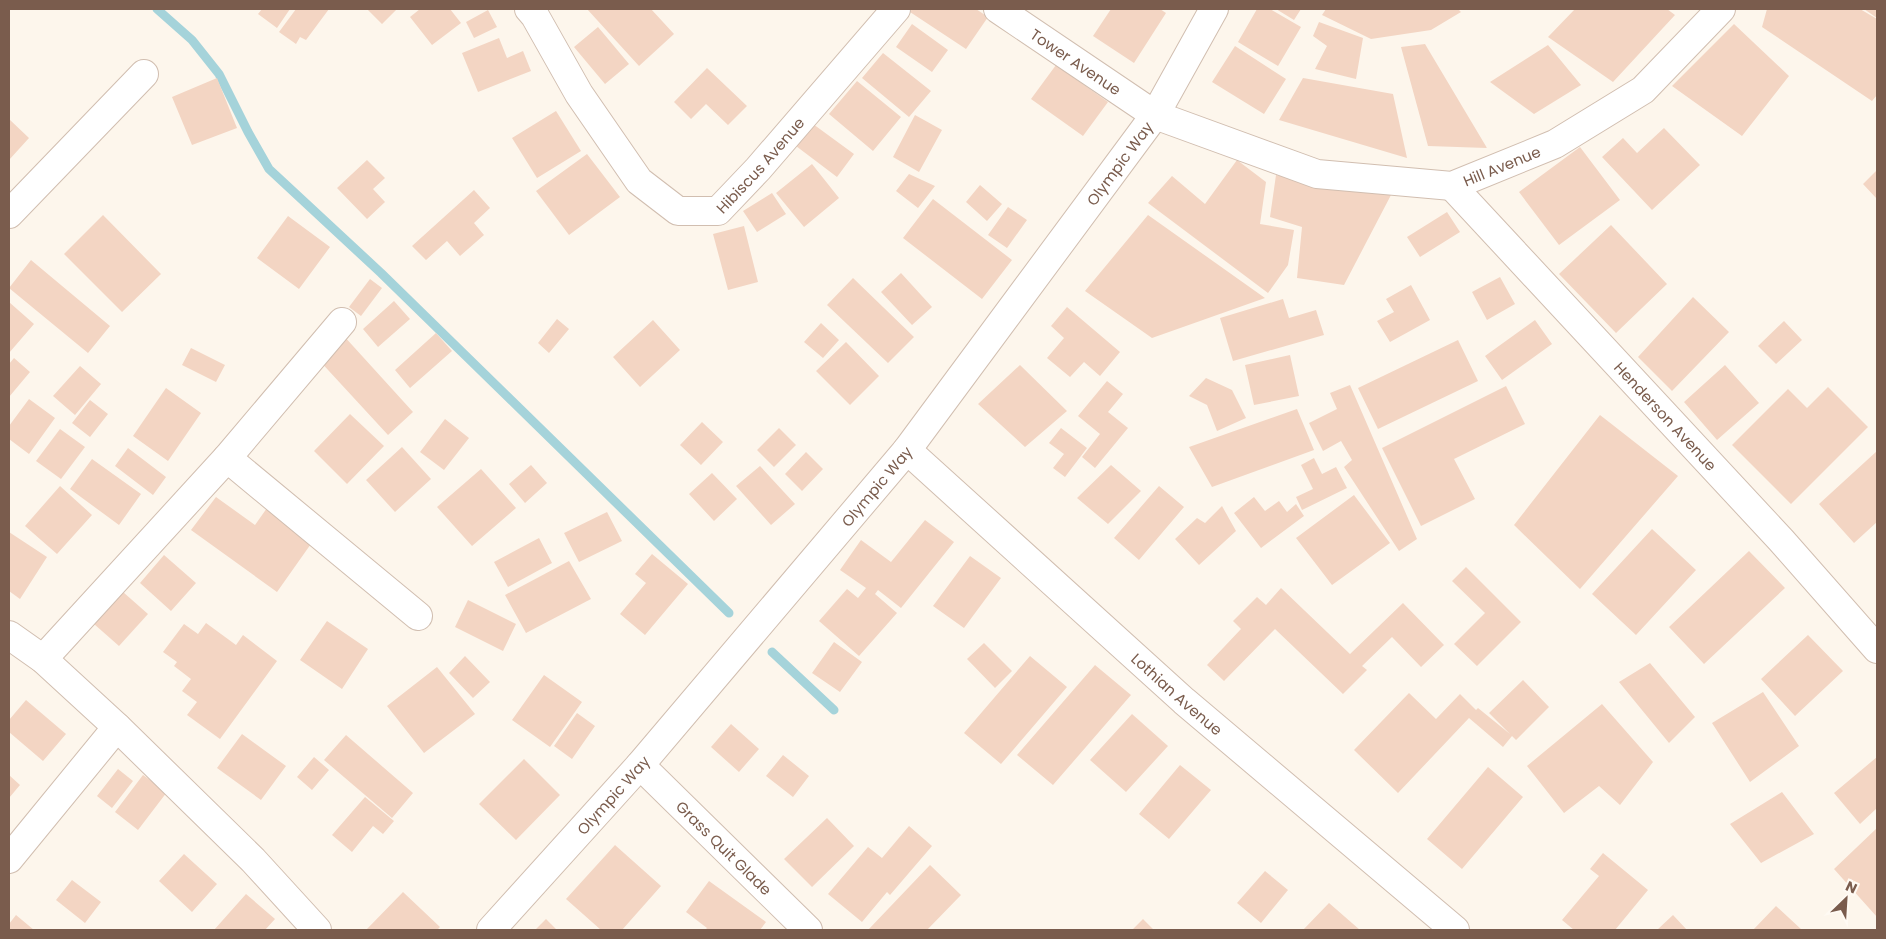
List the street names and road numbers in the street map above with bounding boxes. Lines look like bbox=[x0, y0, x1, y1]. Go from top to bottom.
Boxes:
street label: Tower Avenue bbox=[1026, 23, 1125, 100]
street label: Hibiscus Avenue bbox=[711, 112, 809, 218]
street label: Olympic Way bbox=[1081, 117, 1158, 210]
street label: Hill Avenue bbox=[1460, 141, 1544, 191]
street label: Henderson Avenue bbox=[1610, 357, 1722, 475]
street label: Olympic Way bbox=[836, 441, 917, 531]
street label: Lothian Avenue bbox=[1127, 648, 1227, 740]
street label: Olympic Way bbox=[572, 751, 654, 839]
street label: Grass Quit Glade bbox=[672, 796, 777, 900]

